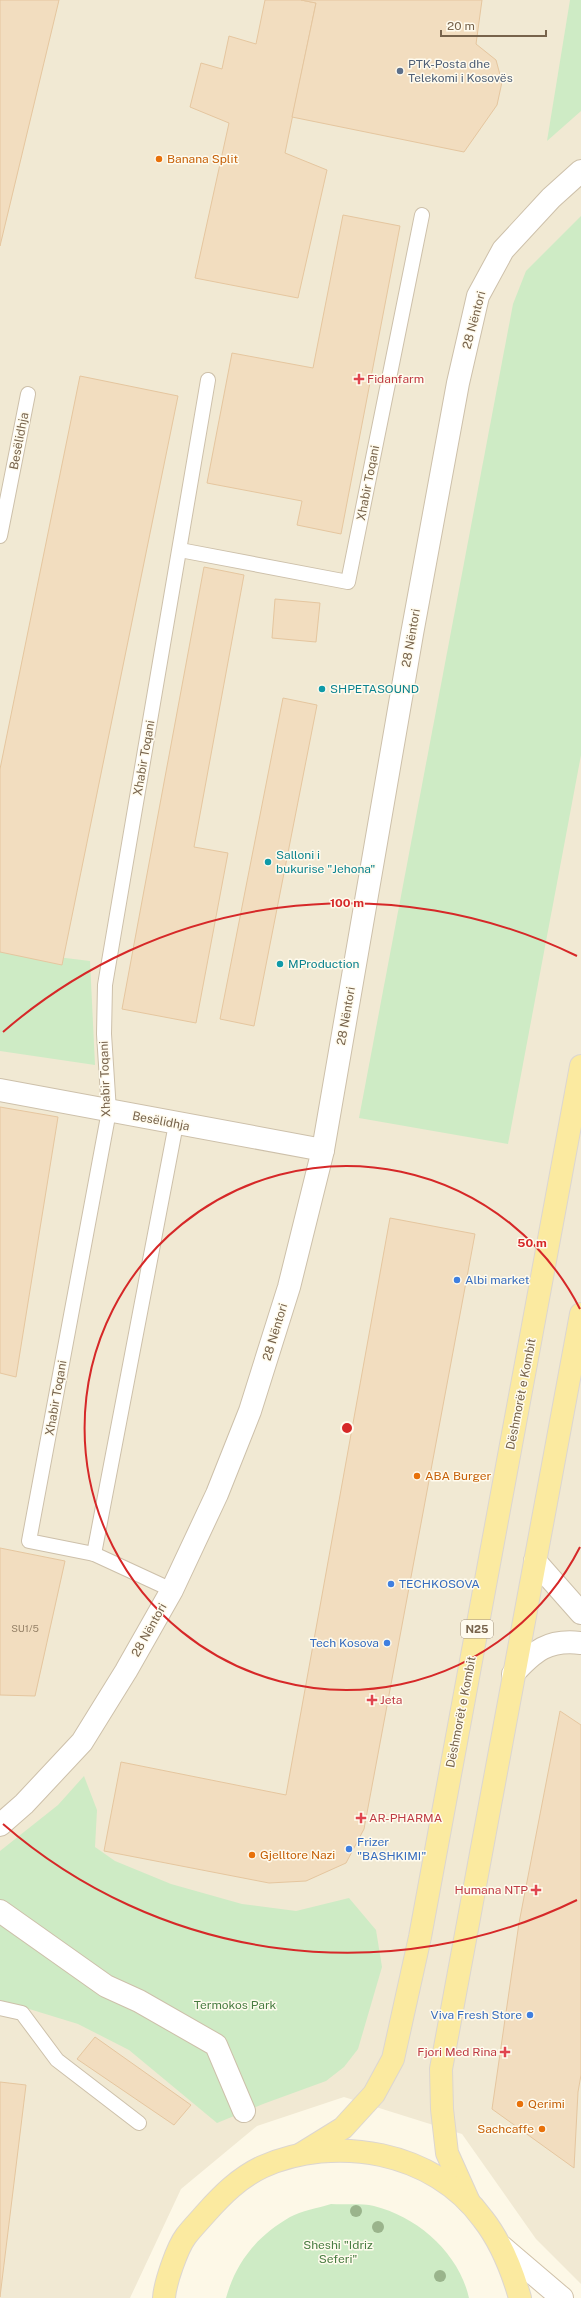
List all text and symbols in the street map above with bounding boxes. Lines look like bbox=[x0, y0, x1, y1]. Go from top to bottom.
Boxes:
scale bar bbox=[441, 12, 546, 38]
text: 20 m bbox=[447, 19, 475, 33]
place label: PTK-Posta dhe Telekomi i Kosovës bbox=[408, 57, 513, 85]
marker: PTK-Posta dhe Telekomi i Kosovës bbox=[395, 66, 405, 76]
place label: Banana Split bbox=[167, 152, 238, 166]
marker: Banana Split bbox=[154, 154, 164, 164]
street label: 28 Nëntori bbox=[460, 290, 488, 350]
place label: Fidanfarm bbox=[367, 372, 424, 386]
marker: Fidanfarm bbox=[354, 374, 364, 384]
street label: Besëlidhja bbox=[7, 411, 31, 471]
street label: Xhabir Toqani bbox=[354, 444, 382, 522]
street label: 28 Nëntori bbox=[399, 608, 423, 668]
place label: SHPETASOUND bbox=[330, 682, 419, 696]
marker: SHPETASOUND bbox=[317, 684, 327, 694]
street label: Xhabir Toqani bbox=[130, 719, 158, 797]
place label: Salloni i bukurise "Jehona" bbox=[276, 848, 375, 876]
marker: Salloni i bukurise "Jehona" bbox=[263, 857, 273, 867]
text: 100 m bbox=[330, 896, 364, 910]
place label: MProduction bbox=[288, 957, 359, 971]
marker: MProduction bbox=[275, 959, 285, 969]
street label: 28 Nëntori bbox=[334, 986, 358, 1046]
street label: Xhabir Toqani bbox=[97, 1041, 113, 1117]
street label: Besëlidhja bbox=[131, 1109, 191, 1133]
text: 50 m bbox=[517, 1236, 547, 1250]
place label: Albi market bbox=[465, 1273, 530, 1287]
marker: Albi market bbox=[452, 1275, 462, 1285]
street label: 28 Nëntori bbox=[260, 1302, 290, 1362]
street label: Dëshmorët e Kombit bbox=[503, 1337, 539, 1451]
street label: Xhabir Toqani bbox=[42, 1359, 70, 1437]
centre of rings bbox=[340, 1421, 354, 1435]
place label: ABA Burger bbox=[425, 1469, 492, 1483]
marker: ABA Burger bbox=[412, 1471, 422, 1481]
place label: TECHKOSOVA bbox=[399, 1577, 480, 1591]
marker: TECHKOSOVA bbox=[386, 1579, 396, 1589]
street label: 28 Nëntori bbox=[129, 1601, 169, 1659]
road number: N25 bbox=[461, 1620, 493, 1638]
house number: SU1/5 bbox=[11, 1622, 39, 1634]
place label: Tech Kosova bbox=[310, 1636, 379, 1650]
marker: Tech Kosova bbox=[382, 1638, 392, 1648]
street label: Dëshmorët e Kombit bbox=[443, 1655, 479, 1769]
place label: Jeta bbox=[380, 1693, 402, 1707]
marker: Jeta bbox=[367, 1695, 377, 1705]
place label: AR-PHARMA bbox=[369, 1811, 443, 1825]
marker: AR-PHARMA bbox=[356, 1813, 366, 1823]
place label: Frizer "BASHKIMI" bbox=[357, 1835, 426, 1863]
marker: Frizer "BASHKIMI" bbox=[344, 1844, 354, 1854]
place label: Gjelltore Nazi bbox=[260, 1848, 335, 1862]
marker: Gjelltore Nazi bbox=[247, 1850, 257, 1860]
place label: Humana NTP bbox=[455, 1883, 528, 1897]
marker: Humana NTP bbox=[531, 1885, 541, 1895]
park label: Termokos Park bbox=[194, 1998, 277, 2012]
place label: Viva Fresh Store bbox=[431, 2008, 522, 2022]
marker: Viva Fresh Store bbox=[525, 2010, 535, 2020]
place label: Fjori Med Rina bbox=[417, 2045, 497, 2059]
marker: Fjori Med Rina bbox=[500, 2047, 510, 2057]
place label: Qerimi bbox=[528, 2097, 565, 2111]
marker: Qerimi bbox=[515, 2099, 525, 2109]
place label: Sachcaffe bbox=[477, 2122, 534, 2136]
marker: Sachcaffe bbox=[537, 2124, 547, 2134]
park label: Sheshi "Idriz Seferi" bbox=[303, 2238, 373, 2266]

